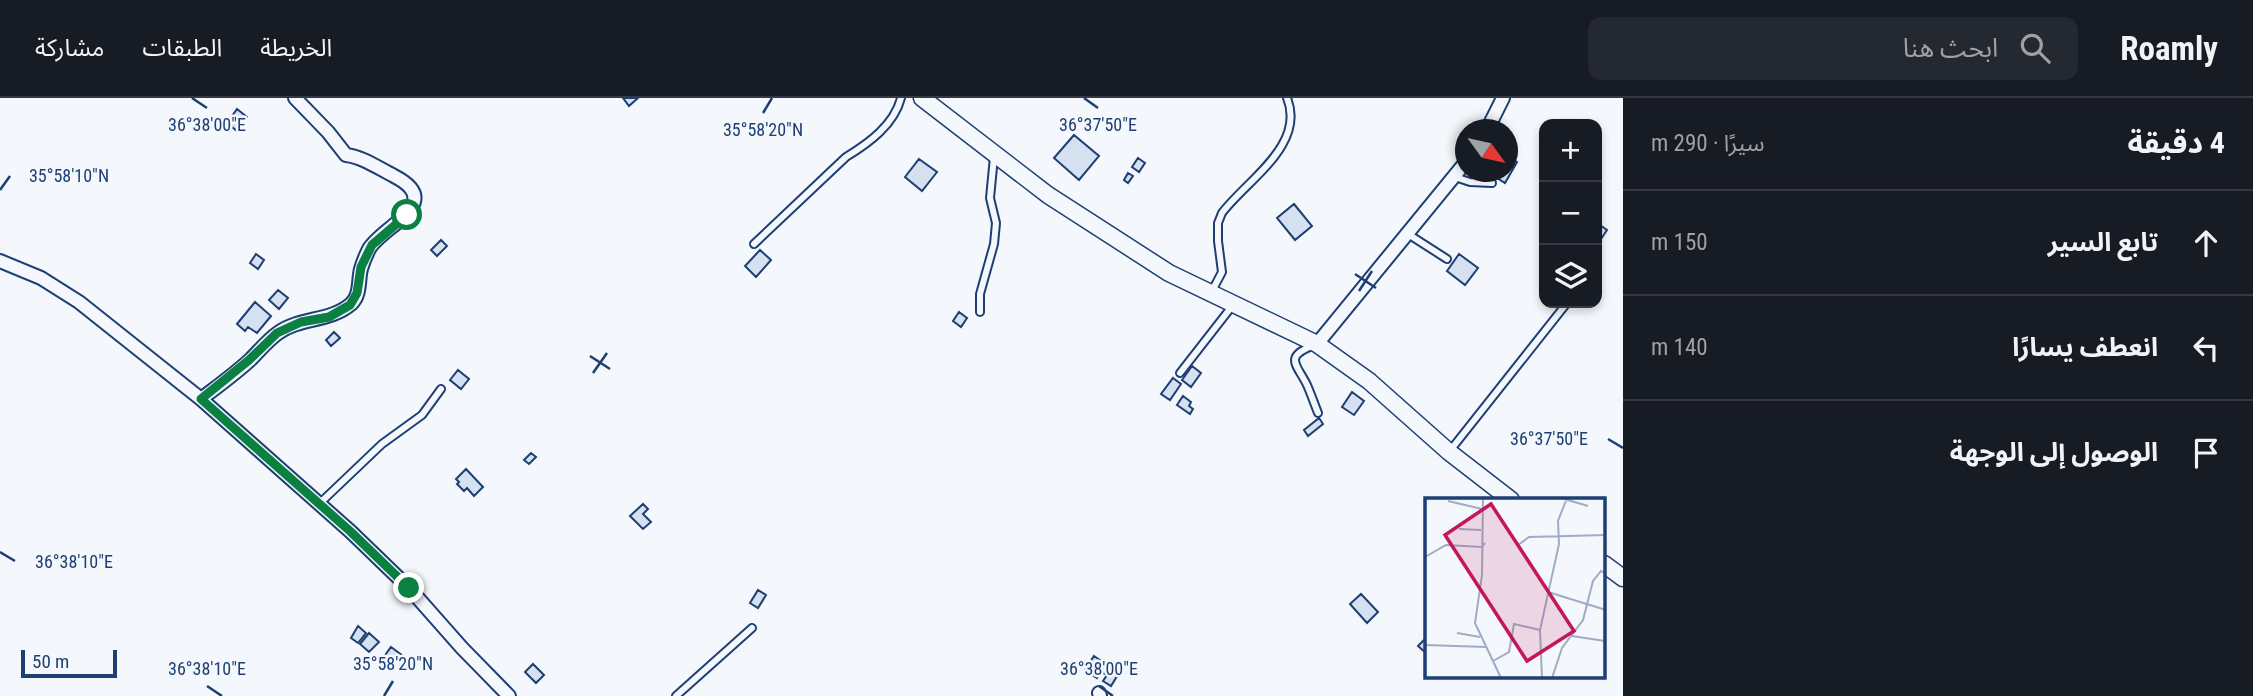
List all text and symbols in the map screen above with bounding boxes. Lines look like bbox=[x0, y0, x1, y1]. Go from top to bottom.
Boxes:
search box bbox=[1588, 17, 2078, 80]
icon: search bbox=[2016, 29, 2054, 67]
text: Roamly bbox=[2120, 29, 2218, 68]
text: ابحث هنا bbox=[1903, 33, 1998, 63]
text: مشاركة bbox=[35, 34, 104, 62]
text: الطبقات bbox=[142, 34, 222, 62]
text: الخريطة bbox=[260, 34, 332, 62]
text: 36°38'00"E bbox=[168, 114, 246, 135]
text: 36°37'50"E bbox=[1059, 114, 1137, 135]
text: 35°58'20"N bbox=[723, 119, 803, 140]
north arrow bbox=[1455, 119, 1518, 182]
map controls bbox=[1539, 119, 1602, 308]
button: + bbox=[1539, 119, 1602, 182]
text: 4 دقيقة bbox=[2127, 125, 2225, 160]
text: سيرًا · 290 m bbox=[1651, 130, 1764, 157]
text: 35°58'10"N bbox=[29, 165, 109, 186]
button: − bbox=[1539, 182, 1602, 245]
route start bbox=[391, 199, 422, 230]
icon: ahead bbox=[2187, 224, 2225, 262]
text: تابع السير bbox=[2048, 227, 2158, 257]
text: 150 m bbox=[1651, 229, 1708, 256]
button: layers bbox=[1539, 245, 1602, 308]
icon: left bbox=[2187, 329, 2225, 367]
text: انعطف يسارًا bbox=[2012, 332, 2158, 362]
text: 140 m bbox=[1651, 334, 1708, 361]
text: 36°37'50"E bbox=[1510, 428, 1588, 449]
icon: arrive bbox=[2187, 434, 2225, 472]
text: الوصول إلى الوجهة bbox=[1950, 437, 2158, 467]
inset map bbox=[1425, 498, 1605, 678]
text: 36°38'10"E bbox=[35, 551, 113, 572]
route end bbox=[393, 572, 424, 603]
scale bar bbox=[21, 647, 117, 679]
text: 50 m bbox=[32, 650, 69, 673]
text: 35°58'20"N bbox=[353, 653, 433, 674]
text: 36°38'10"E bbox=[168, 658, 246, 679]
text: 36°38'00"E bbox=[1060, 658, 1138, 679]

